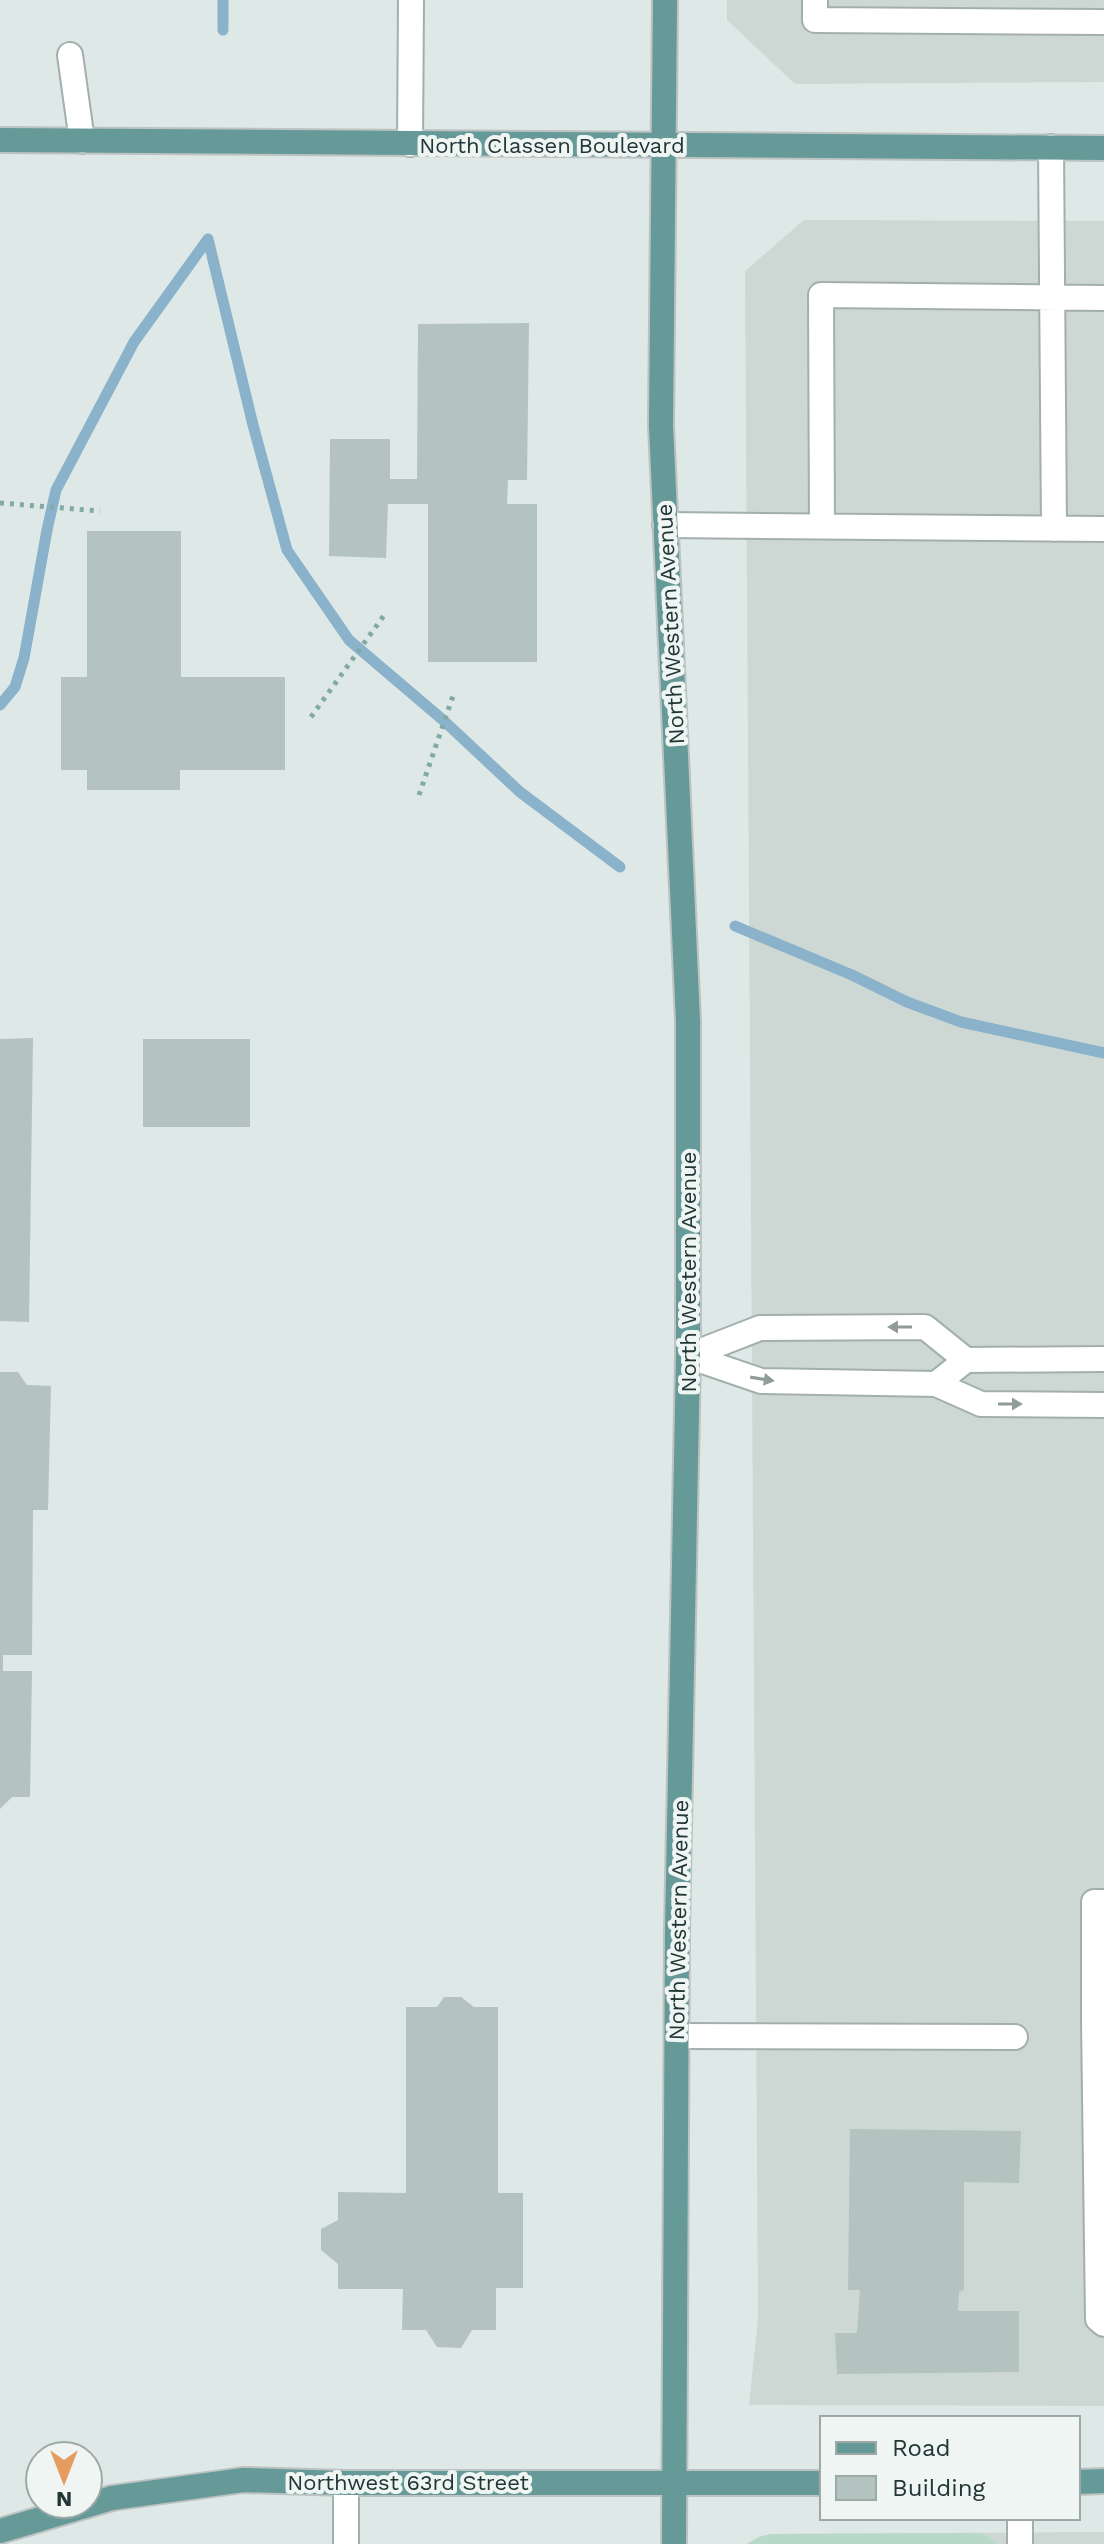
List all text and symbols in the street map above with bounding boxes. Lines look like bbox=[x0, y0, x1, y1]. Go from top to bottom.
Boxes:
street label: North Classen Boulevard bbox=[419, 133, 685, 158]
street label: North Western Avenue bbox=[652, 503, 689, 745]
street label: North Western Avenue bbox=[676, 1152, 701, 1392]
one-way arrow bbox=[887, 1321, 912, 1334]
one-way arrow bbox=[750, 1373, 775, 1386]
one-way arrow bbox=[998, 1398, 1023, 1410]
street label: North Western Avenue bbox=[664, 1799, 693, 2041]
legend bbox=[820, 2416, 1080, 2520]
text: Road bbox=[892, 2434, 951, 2462]
north arrow bbox=[24, 2440, 104, 2520]
street label: Northwest 63rd Street bbox=[287, 2470, 529, 2495]
text: Building bbox=[892, 2474, 985, 2502]
text: N bbox=[56, 2487, 72, 2512]

